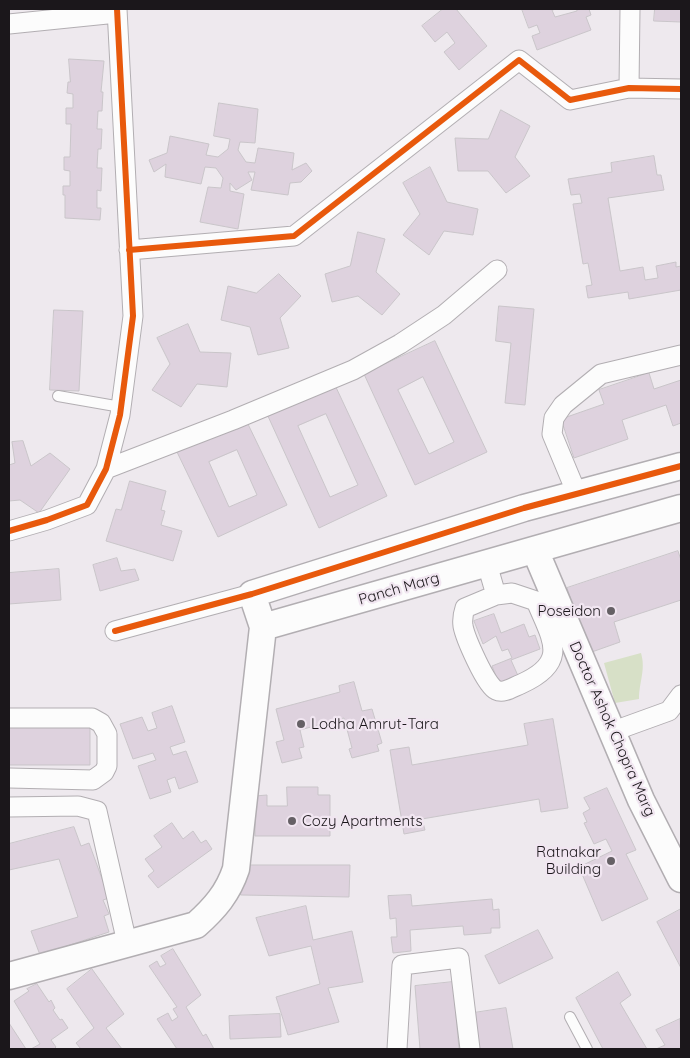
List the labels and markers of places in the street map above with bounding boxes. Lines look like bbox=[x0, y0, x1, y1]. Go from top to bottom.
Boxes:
place label: Poseidon bbox=[538, 602, 601, 620]
marker: Poseidon bbox=[605, 605, 617, 617]
place label: Lodha Amrut-Tara bbox=[311, 715, 439, 733]
marker: Lodha Amrut-Tara bbox=[295, 718, 307, 730]
place label: Cozy Apartments bbox=[302, 812, 422, 830]
marker: Cozy Apartments bbox=[286, 815, 298, 827]
place label: Ratnakar Building bbox=[536, 843, 601, 878]
marker: Ratnakar Building bbox=[605, 855, 617, 867]

